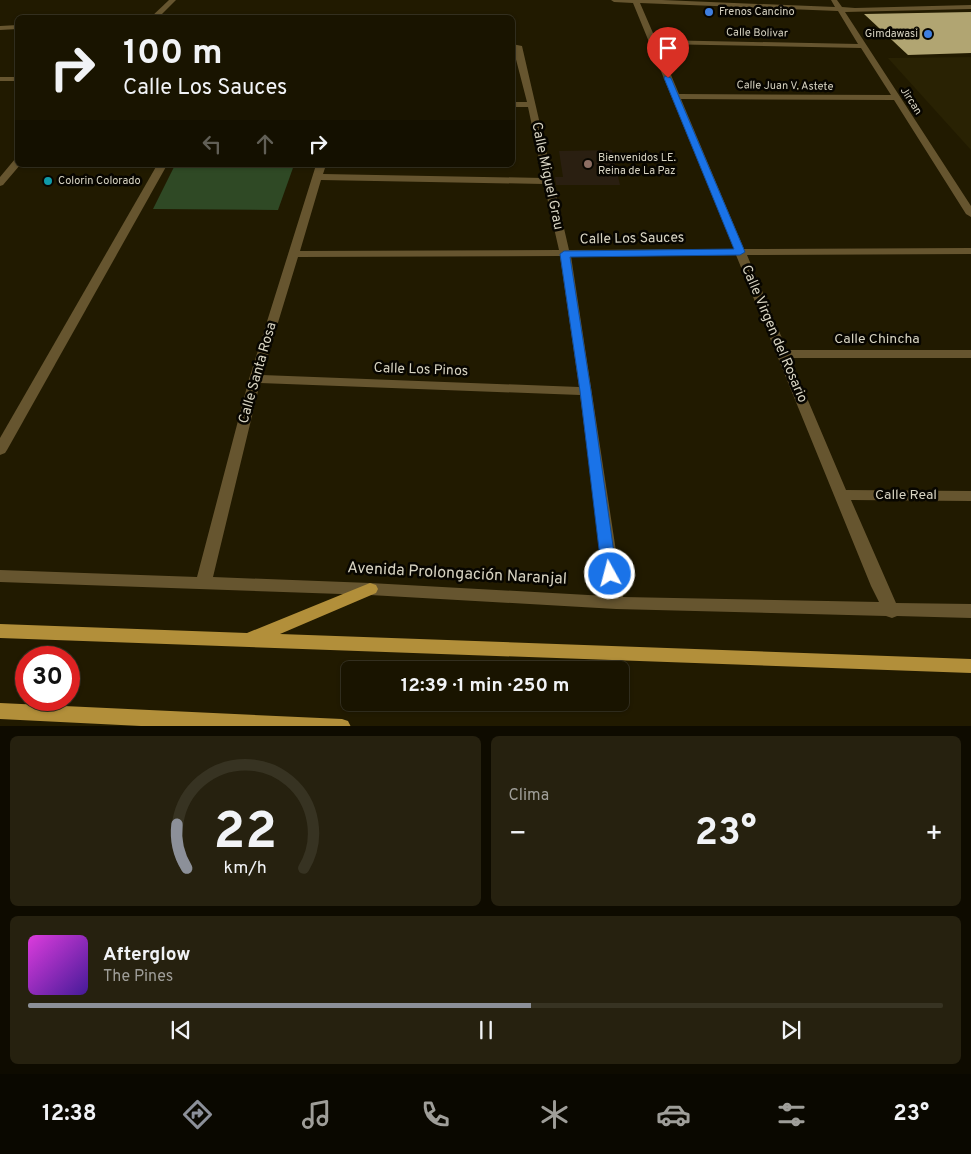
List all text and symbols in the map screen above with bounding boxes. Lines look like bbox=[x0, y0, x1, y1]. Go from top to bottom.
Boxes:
place label: Frenos Cancino bbox=[719, 5, 795, 19]
marker: Frenos Cancino bbox=[703, 6, 715, 18]
street label: Calle Bolivar bbox=[726, 25, 789, 41]
pin bbox=[647, 27, 689, 78]
place label: Gimdawasi bbox=[865, 27, 918, 41]
marker: Gimdawasi bbox=[922, 28, 934, 40]
text: 100 m bbox=[123, 32, 223, 76]
icon: arrive bbox=[654, 34, 682, 62]
icon: right bbox=[40, 35, 105, 100]
text: Calle Los Sauces bbox=[123, 75, 287, 102]
street label: Calle Juan V. Astete bbox=[737, 78, 834, 94]
street label: Jircan bbox=[897, 84, 925, 118]
street label: Calle Miguel Grau bbox=[527, 121, 567, 231]
icon: left bbox=[198, 130, 226, 158]
icon: ahead bbox=[251, 130, 279, 158]
icon: right bbox=[304, 130, 332, 158]
place label: Bienvenidos LE. Reina de La Paz bbox=[598, 151, 676, 178]
marker: Bienvenidos LE. Reina de La Paz bbox=[582, 158, 594, 170]
place label: Colorin Colorado bbox=[58, 174, 141, 188]
marker: Colorin Colorado bbox=[42, 175, 54, 187]
street label: Calle Los Sauces bbox=[580, 230, 684, 248]
street label: Calle Virgen del Rosario bbox=[737, 262, 811, 406]
street label: Calle Santa Rosa bbox=[235, 320, 281, 426]
street label: Calle Chincha bbox=[834, 331, 920, 348]
street label: Calle Los Pinos bbox=[373, 360, 469, 380]
street label: Calle Real bbox=[875, 487, 937, 504]
position arrow bbox=[583, 547, 635, 599]
street label: Avenida Prolongación Naranjal bbox=[347, 558, 567, 590]
speed limit sign: 30 bbox=[15, 646, 80, 711]
text: 12:39 · 1 min · 250 m bbox=[401, 674, 569, 698]
text: Clima bbox=[509, 786, 549, 806]
text: 22 bbox=[213, 801, 277, 867]
text: 23° bbox=[695, 810, 757, 859]
text: − bbox=[509, 817, 527, 853]
text: + bbox=[925, 817, 943, 853]
text: km/h bbox=[224, 857, 267, 880]
text: Afterglow bbox=[103, 943, 191, 967]
text: The Pines bbox=[103, 967, 173, 987]
icon: previous bbox=[167, 1016, 195, 1044]
icon: pause bbox=[472, 1016, 500, 1044]
icon: next bbox=[777, 1016, 805, 1044]
icon: directions bbox=[180, 1097, 215, 1132]
icon: music bbox=[299, 1097, 334, 1132]
icon: phone bbox=[418, 1097, 453, 1132]
icon: climate bbox=[537, 1097, 572, 1132]
icon: car bbox=[656, 1097, 691, 1132]
icon: filters bbox=[774, 1097, 809, 1132]
text: 12:38 bbox=[42, 1101, 97, 1128]
text: 23° bbox=[893, 1101, 929, 1128]

